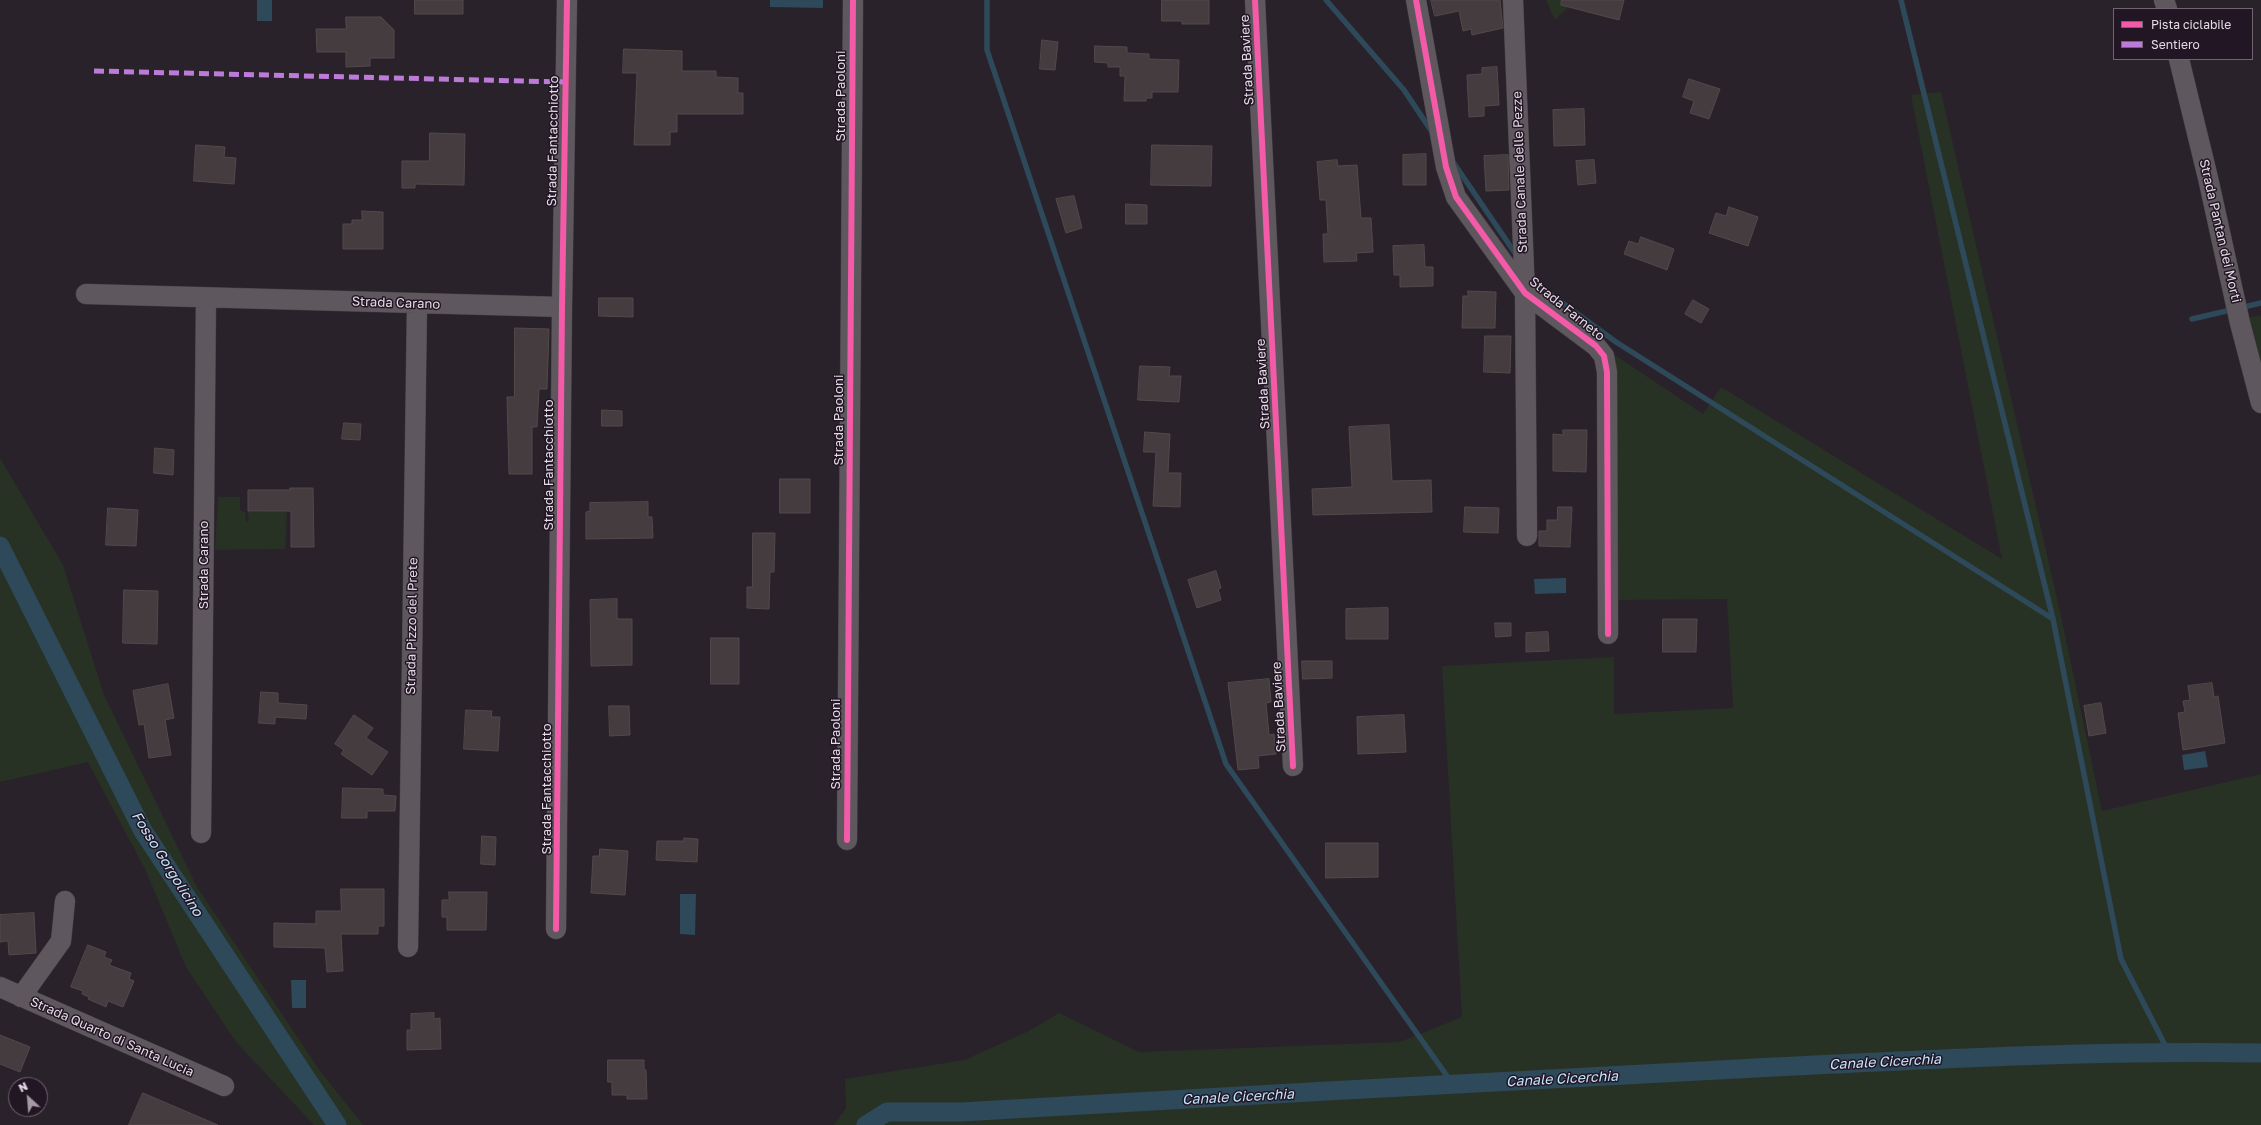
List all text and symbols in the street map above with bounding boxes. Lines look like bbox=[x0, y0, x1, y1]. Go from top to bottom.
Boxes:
legend bbox=[2113, 8, 2253, 60]
street label: Strada Baviere bbox=[1237, 14, 1257, 106]
text: Pista ciclabile bbox=[2151, 17, 2231, 32]
text: Sentiero bbox=[2151, 37, 2200, 52]
street label: Strada Paoloni bbox=[833, 51, 849, 141]
street label: Strada Fantacchiotto bbox=[544, 75, 562, 207]
street label: Strada Canale delle Pezze bbox=[1509, 91, 1531, 253]
street label: Strada Pantan dei Morti bbox=[2196, 158, 2244, 304]
street label: Strada Farneto bbox=[1526, 274, 1608, 344]
street label: Strada Carano bbox=[352, 294, 440, 312]
street label: Strada Baviere bbox=[1253, 338, 1273, 430]
street label: Strada Paoloni bbox=[831, 375, 847, 465]
street label: Strada Fantacchiotto bbox=[541, 400, 557, 530]
street label: Strada Carano bbox=[196, 521, 212, 609]
street label: Strada Pizzo del Prete bbox=[403, 557, 421, 695]
street label: Strada Baviere bbox=[1269, 661, 1289, 753]
street label: Strada Paoloni bbox=[828, 699, 844, 789]
street label: Strada Fantacchiotto bbox=[539, 724, 555, 854]
water label: Fosso Gorgolicino bbox=[128, 808, 206, 920]
street label: Strada Quarto di Santa Lucia bbox=[28, 994, 196, 1080]
water label: Canale Cicerchia bbox=[1829, 1051, 1941, 1073]
water label: Canale Cicerchia bbox=[1506, 1068, 1618, 1090]
north arrow bbox=[8, 1077, 48, 1117]
text: N bbox=[16, 1079, 30, 1094]
water label: Canale Cicerchia bbox=[1182, 1086, 1294, 1108]

